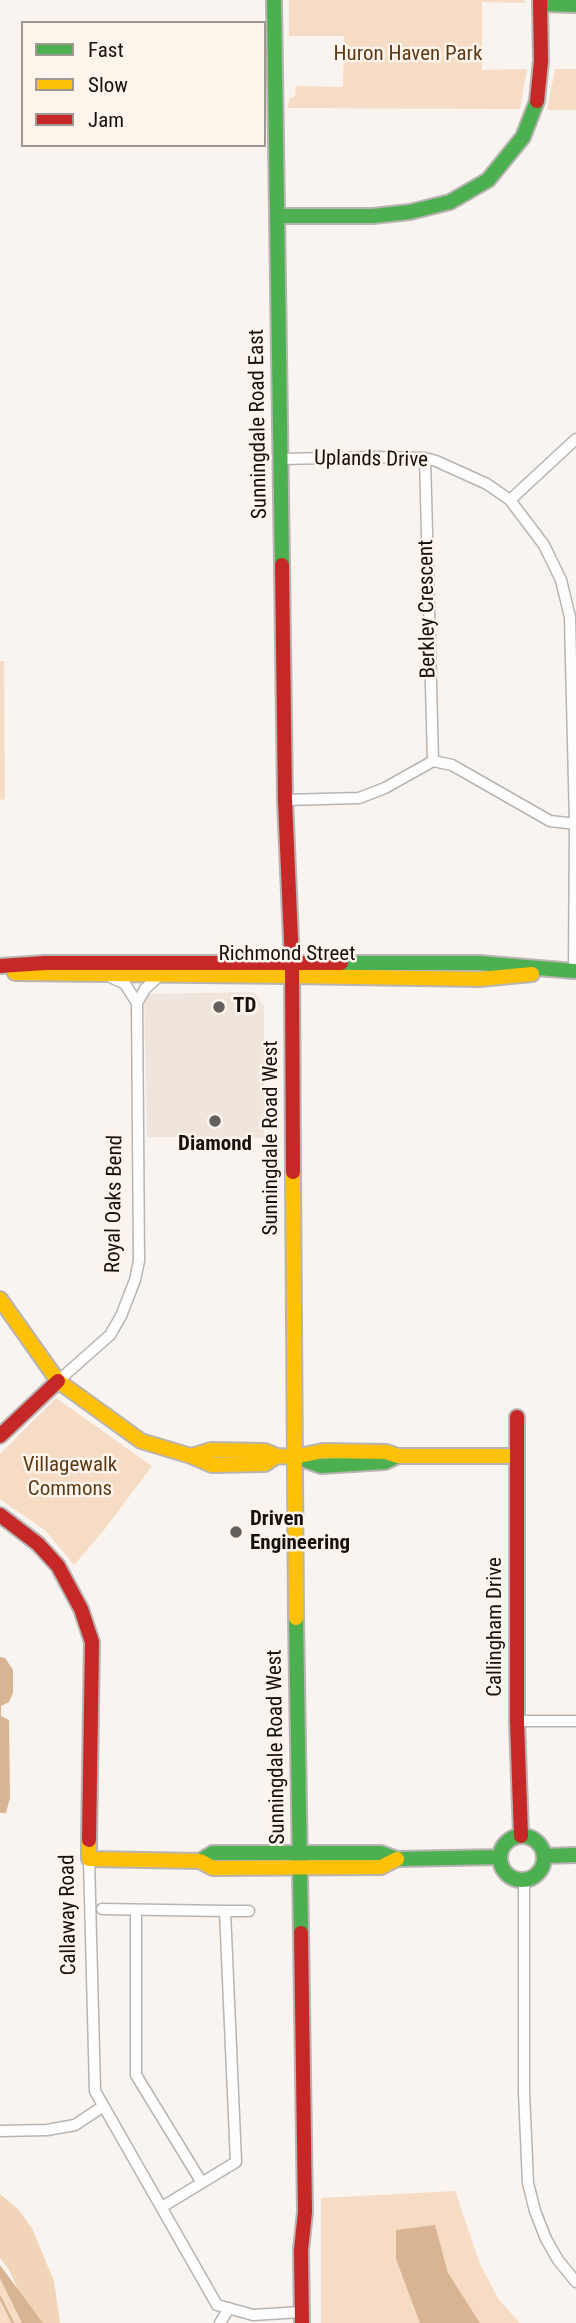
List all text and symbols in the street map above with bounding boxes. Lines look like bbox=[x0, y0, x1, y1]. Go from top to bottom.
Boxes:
legend bbox=[21, 21, 266, 147]
text: Fast bbox=[88, 38, 124, 62]
park label: Huron Haven Park bbox=[334, 42, 482, 68]
text: Slow bbox=[88, 73, 128, 97]
text: Jam bbox=[88, 108, 124, 132]
street label: Sunningdale Road East bbox=[245, 329, 273, 519]
street label: Uplands Drive bbox=[314, 446, 428, 474]
street label: Berkley Crescent bbox=[414, 539, 442, 679]
street label: Richmond Street bbox=[219, 942, 355, 968]
place label: TD bbox=[233, 994, 256, 1020]
marker: TD bbox=[211, 999, 227, 1015]
street label: Sunningdale Road West bbox=[259, 1041, 285, 1235]
marker: Diamond bbox=[207, 1113, 223, 1129]
place label: Diamond bbox=[178, 1132, 252, 1158]
street label: Royal Oaks Bend bbox=[101, 1135, 129, 1273]
park label: Villagewalk Commons bbox=[23, 1453, 117, 1503]
place label: Driven Engineering bbox=[250, 1507, 350, 1557]
marker: Driven Engineering bbox=[228, 1524, 244, 1540]
street label: Callingham Drive bbox=[483, 1557, 509, 1697]
street label: Sunningdale Road West bbox=[263, 1649, 291, 1845]
street label: Callaway Road bbox=[55, 1854, 83, 1976]

